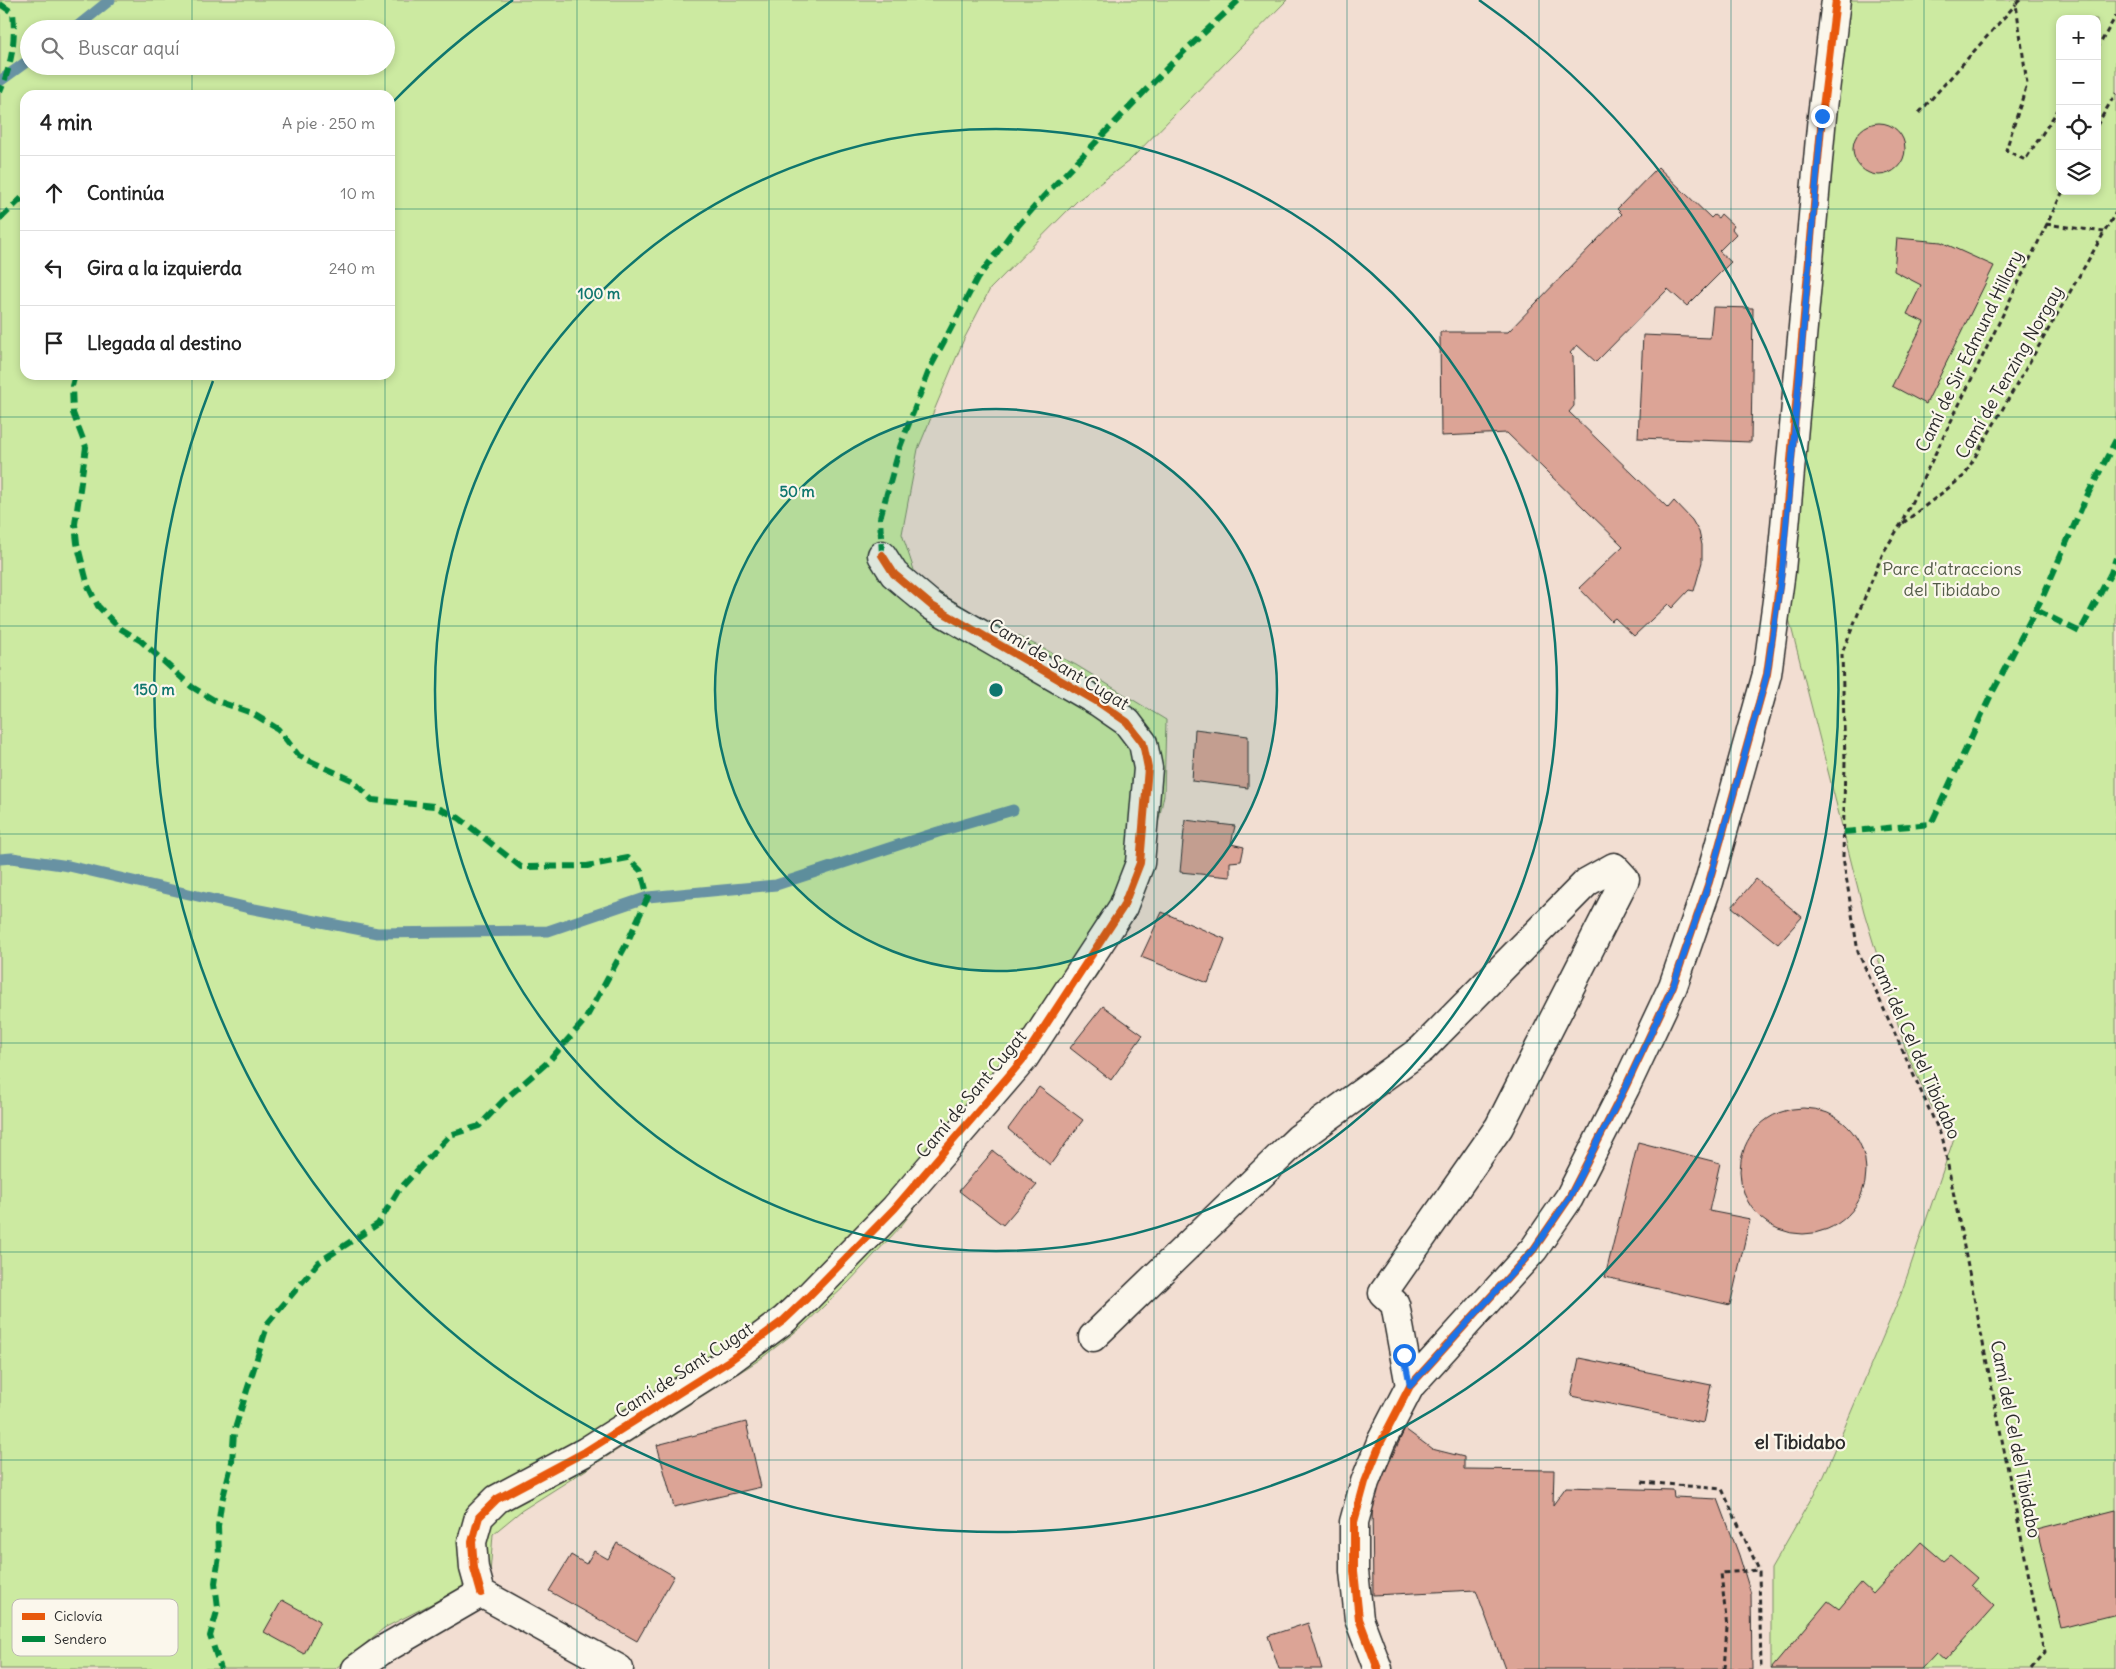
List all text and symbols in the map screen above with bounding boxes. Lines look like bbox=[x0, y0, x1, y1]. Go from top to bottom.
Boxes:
map controls bbox=[2056, 15, 2101, 195]
button: + bbox=[2056, 15, 2101, 60]
search box bbox=[20, 20, 395, 75]
icon: search bbox=[38, 34, 66, 62]
text: Buscar aquí bbox=[78, 36, 179, 60]
button: − bbox=[2056, 60, 2101, 105]
route end bbox=[1811, 105, 1834, 128]
button: locate bbox=[2056, 105, 2101, 150]
text: 4 min bbox=[40, 109, 92, 136]
text: A pie · 250 m bbox=[282, 113, 375, 133]
button: layers bbox=[2056, 150, 2101, 195]
icon: ahead bbox=[40, 179, 68, 207]
text: Continúa bbox=[87, 181, 164, 205]
text: 10 m bbox=[340, 183, 375, 203]
street label: Camí de Sir Edmund Hillary bbox=[1910, 246, 2028, 456]
icon: left bbox=[40, 254, 68, 282]
text: Gira a la izquierda bbox=[87, 256, 242, 280]
text: 240 m bbox=[329, 258, 375, 278]
street label: Camí de Tenzing Norgay bbox=[1950, 281, 2068, 463]
text: 100 m bbox=[578, 284, 620, 303]
icon: arrive bbox=[40, 329, 68, 357]
text: Llegada al destino bbox=[87, 331, 242, 355]
text: 50 m bbox=[779, 482, 815, 501]
park label: Parc d'atraccions del Tibidabo bbox=[1882, 557, 2022, 601]
street label: Camí de Sant Cugat bbox=[985, 613, 1133, 715]
text: 150 m bbox=[133, 680, 175, 699]
centre of rings bbox=[987, 681, 1005, 699]
street label: Camí del Cel del Tibidabo bbox=[1864, 950, 1966, 1142]
street label: Camí de Sant Cugat bbox=[911, 1025, 1031, 1163]
street label: Camí de Sant Cugat bbox=[611, 1317, 757, 1423]
street label: Camí del Cel del Tibidabo bbox=[1986, 1338, 2046, 1540]
route start bbox=[1393, 1344, 1416, 1367]
district label: el Tibidabo bbox=[1754, 1430, 1846, 1454]
legend bbox=[12, 1599, 178, 1656]
text: Ciclovía bbox=[54, 1607, 102, 1625]
text: Sendero bbox=[54, 1630, 107, 1648]

